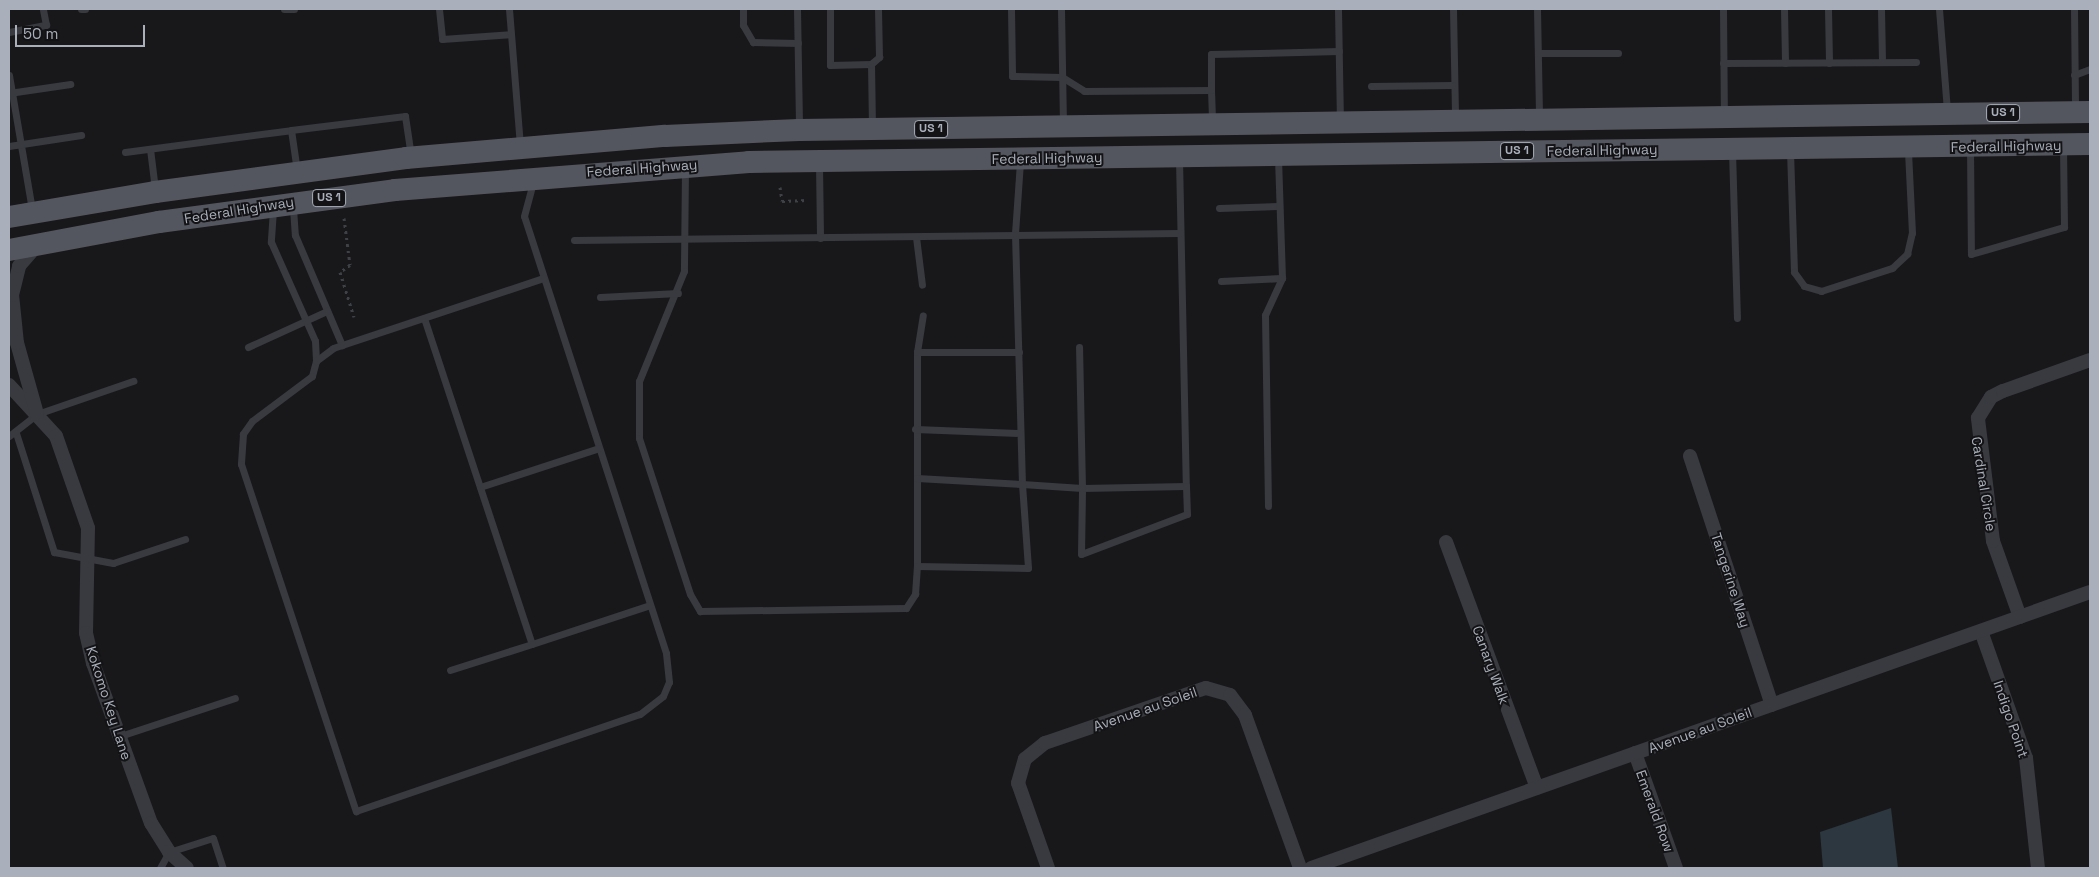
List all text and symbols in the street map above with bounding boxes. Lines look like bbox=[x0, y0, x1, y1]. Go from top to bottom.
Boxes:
scale bar bbox=[18, 15, 148, 47]
text: 50 m bbox=[23, 24, 58, 43]
road number: US 1 bbox=[1986, 104, 2020, 122]
road number: US 1 bbox=[914, 120, 948, 138]
street label: Federal Highway bbox=[1950, 137, 2062, 155]
street label: Federal Highway bbox=[1546, 141, 1658, 159]
road number: US 1 bbox=[1500, 142, 1534, 160]
street label: Federal Highway bbox=[991, 149, 1103, 167]
street label: Federal Highway bbox=[586, 156, 698, 180]
road number: US 1 bbox=[312, 188, 346, 208]
street label: Federal Highway bbox=[183, 193, 295, 227]
street label: Cardinal Circle bbox=[1968, 435, 2000, 533]
street label: Tangerine Way bbox=[1708, 530, 1754, 630]
street label: Canary Walk bbox=[1469, 623, 1513, 707]
street label: Kokomo Key Lane bbox=[83, 644, 135, 762]
street label: Indigo Point bbox=[1990, 678, 2032, 760]
street label: Avenue au Soleil bbox=[1091, 683, 1199, 735]
street label: Avenue au Soleil bbox=[1646, 703, 1754, 757]
street label: Emerald Row bbox=[1632, 768, 1678, 854]

